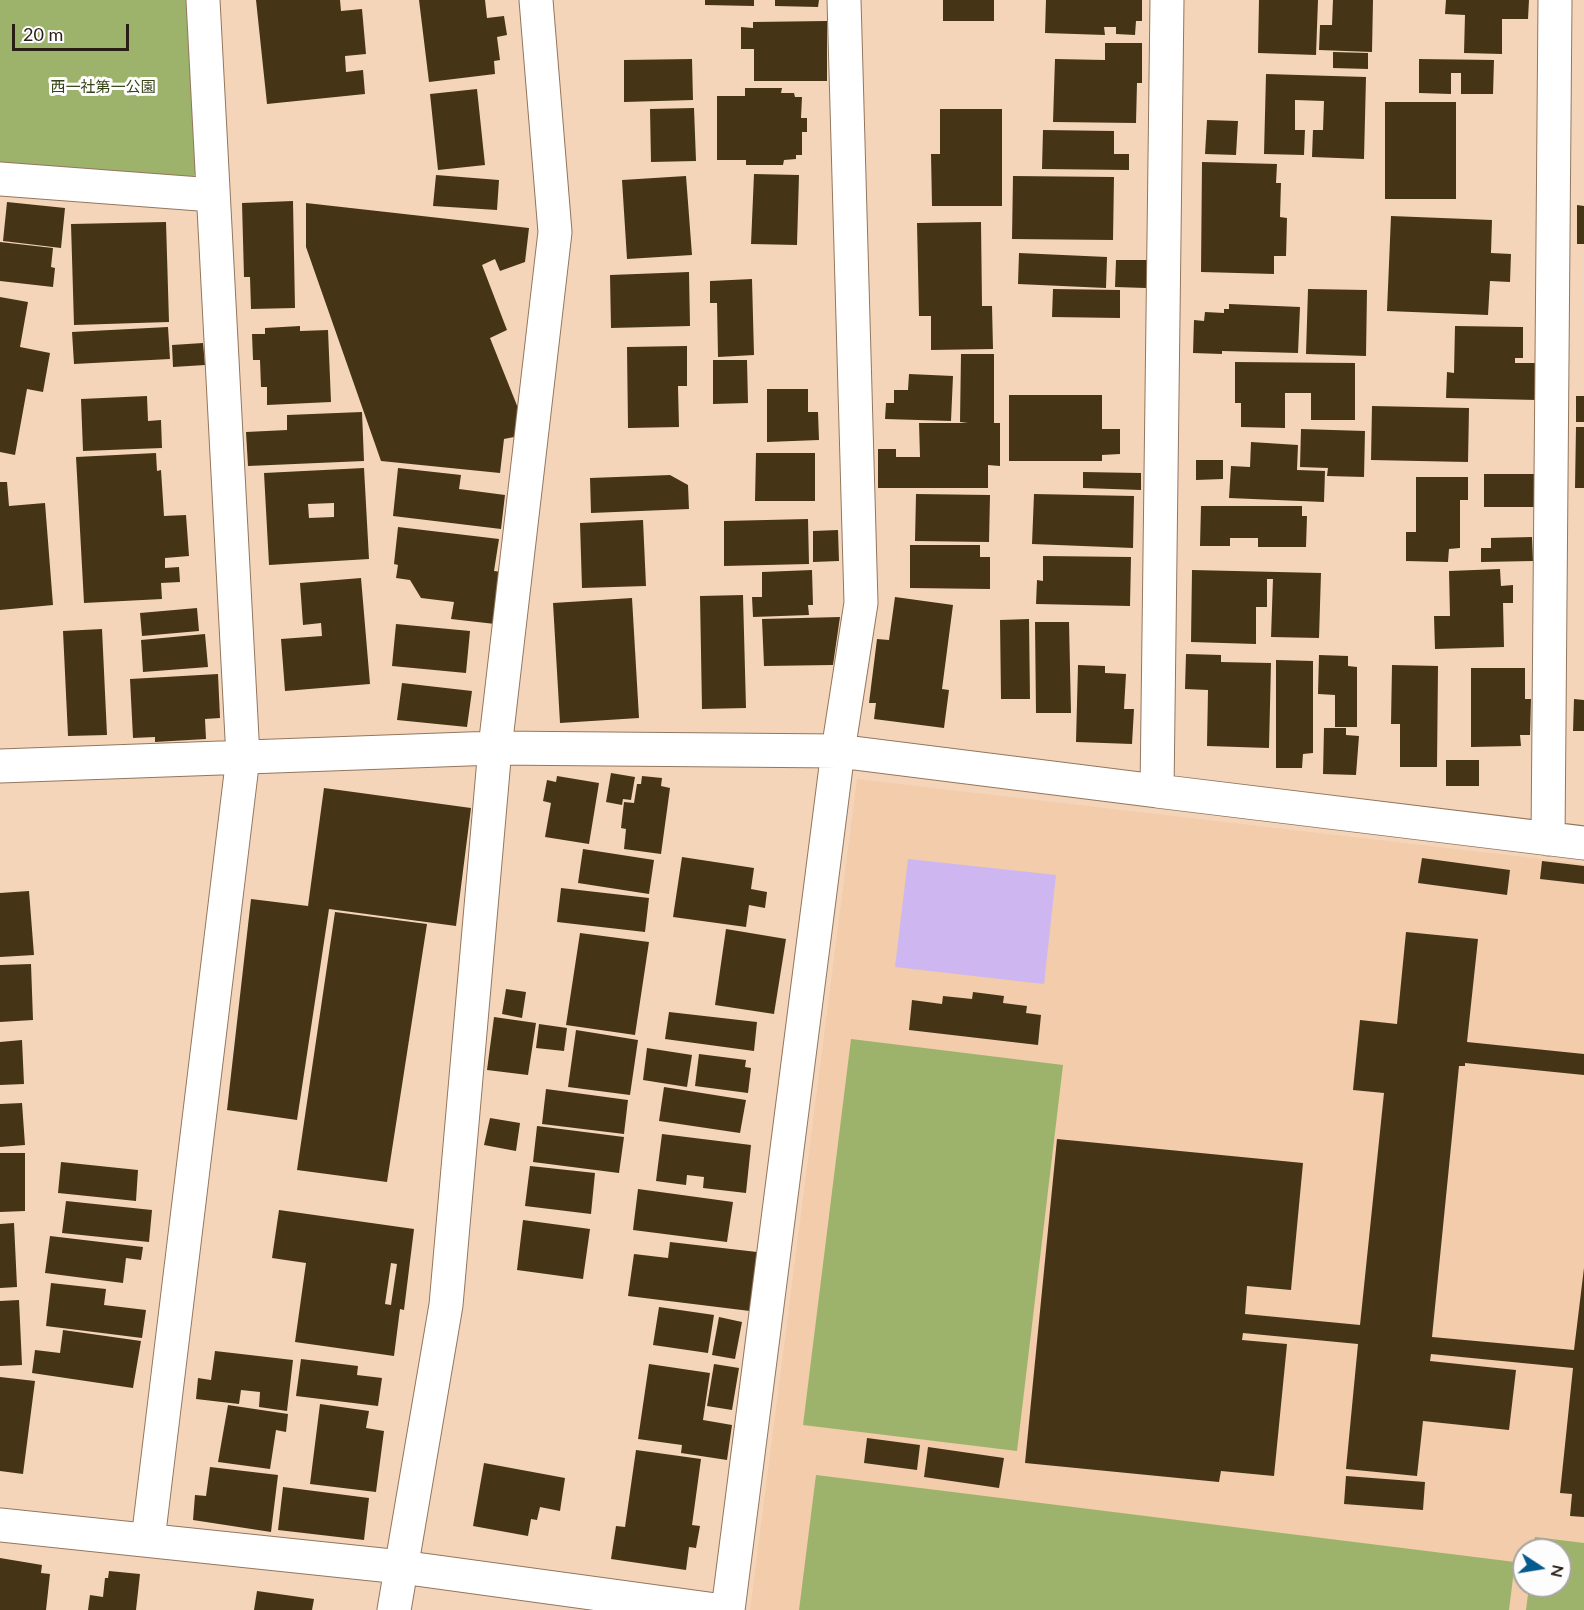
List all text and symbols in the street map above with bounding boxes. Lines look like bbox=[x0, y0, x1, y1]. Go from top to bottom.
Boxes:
scale bar bbox=[15, 12, 132, 50]
text: 20 m bbox=[23, 23, 63, 45]
park label: 西一社第一公園 bbox=[51, 78, 155, 96]
north arrow bbox=[1512, 1538, 1572, 1598]
text: N bbox=[1548, 1563, 1569, 1579]

